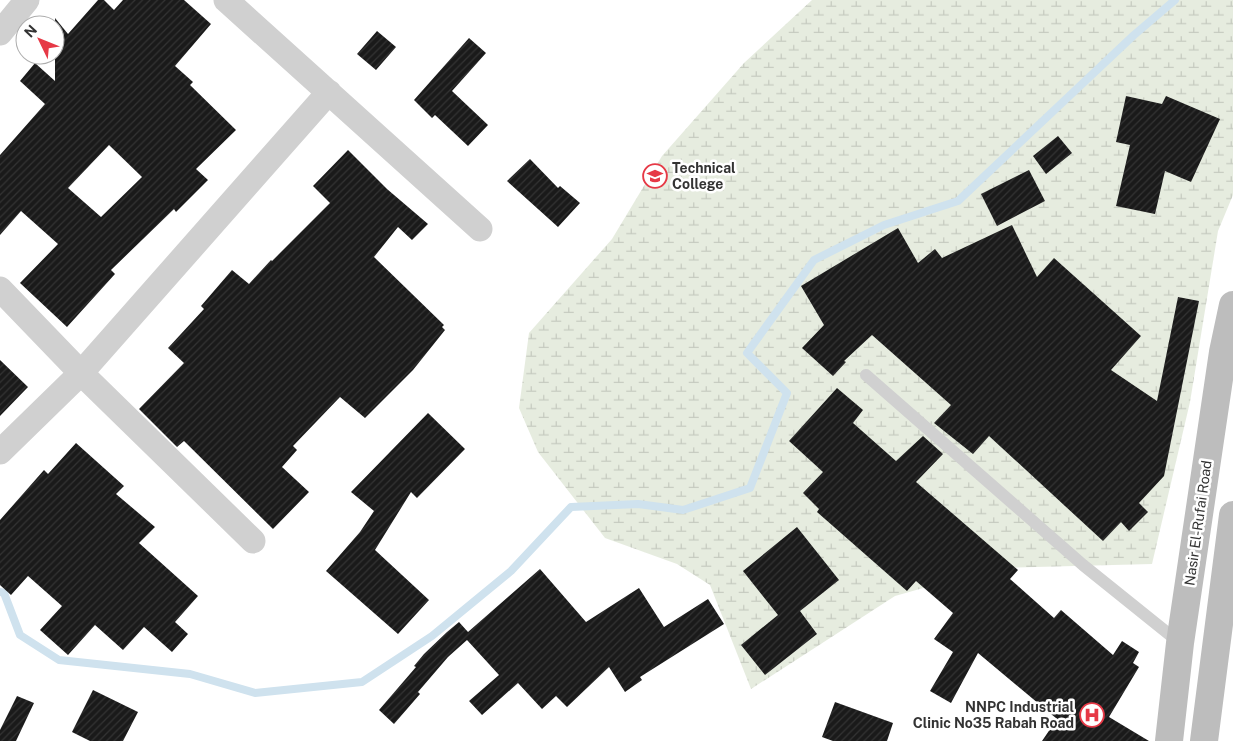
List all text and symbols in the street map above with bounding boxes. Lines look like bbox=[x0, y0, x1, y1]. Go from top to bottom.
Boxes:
north arrow bbox=[15, 15, 65, 65]
text: N bbox=[21, 22, 40, 41]
place label: Technical College bbox=[672, 160, 736, 192]
school or university icon: Technical College bbox=[642, 163, 668, 189]
street label: Nasir El-Rufai Road bbox=[1181, 459, 1215, 587]
place label: NNPC Industrial Clinic No35 Rabah Road bbox=[913, 699, 1074, 731]
hospital icon: NNPC Industrial Clinic No35 Rabah Road bbox=[1079, 702, 1105, 728]

